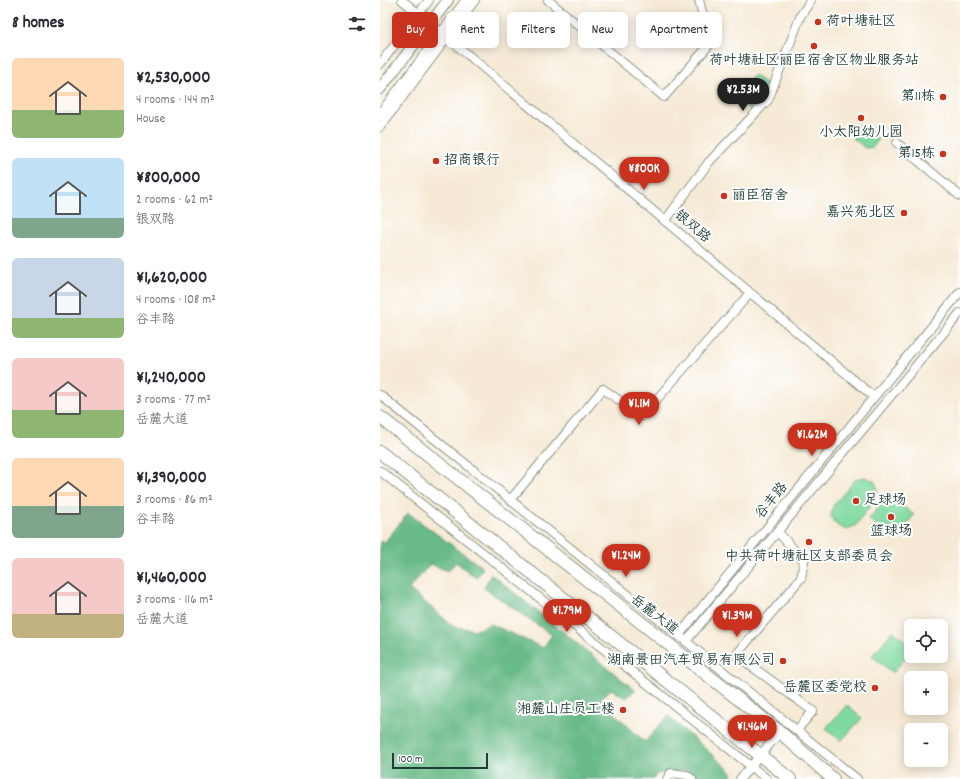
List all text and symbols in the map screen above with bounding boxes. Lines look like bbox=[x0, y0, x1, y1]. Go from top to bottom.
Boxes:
text: 8 homes bbox=[12, 12, 64, 36]
chip: Buy bbox=[392, 12, 438, 48]
chip: Rent bbox=[446, 12, 499, 48]
chip: Filters bbox=[507, 12, 570, 48]
chip: New bbox=[578, 12, 628, 48]
chip: Apartment bbox=[636, 12, 722, 48]
place label: 荷叶塘社区 bbox=[826, 12, 896, 32]
icon: filters bbox=[346, 13, 368, 35]
marker: 荷叶塘社区 bbox=[813, 17, 823, 27]
marker: 荷叶塘社区丽臣宿舍区物业服务站 bbox=[809, 41, 819, 51]
place label: 荷叶塘社区丽臣宿舍区物业服务站 bbox=[709, 51, 919, 71]
text: ¥2,530,000 bbox=[136, 67, 211, 91]
icon: home bbox=[44, 74, 92, 122]
pin: ¥2.53M bbox=[710, 78, 776, 112]
text: ¥2.53M bbox=[726, 81, 760, 100]
place label: 第11栋 bbox=[901, 87, 935, 107]
text: 4 rooms · 144 m² bbox=[136, 91, 214, 110]
marker: 第11栋 bbox=[938, 92, 948, 102]
text: House bbox=[136, 110, 165, 129]
marker: 小太阳幼儿园 bbox=[856, 113, 866, 123]
place label: 小太阳幼儿园 bbox=[819, 123, 903, 143]
place label: 第15栋 bbox=[897, 144, 935, 164]
marker: 第15栋 bbox=[938, 149, 948, 159]
place label: 招商银行 bbox=[444, 151, 500, 171]
marker: 招商银行 bbox=[431, 156, 441, 166]
pin: ¥800K bbox=[616, 157, 672, 191]
text: ¥800K bbox=[628, 160, 660, 179]
text: ¥800,000 bbox=[136, 167, 201, 191]
icon: home bbox=[44, 174, 92, 222]
place label: 丽臣宿舍 bbox=[732, 186, 788, 206]
text: 2 rooms · 62 m² bbox=[136, 191, 213, 210]
marker: 丽臣宿舍 bbox=[719, 191, 729, 201]
place label: 嘉兴苑北区 bbox=[826, 203, 896, 223]
street label: 银双路 bbox=[669, 206, 715, 248]
marker: 嘉兴苑北区 bbox=[899, 208, 909, 218]
text: 银双路 bbox=[136, 211, 175, 230]
text: ¥1,620,000 bbox=[136, 267, 207, 291]
icon: home bbox=[44, 274, 92, 322]
text: 4 rooms · 108 m² bbox=[136, 291, 216, 310]
text: 谷丰路 bbox=[136, 311, 175, 330]
text: ¥1,240,000 bbox=[136, 367, 206, 391]
icon: home bbox=[44, 374, 92, 422]
text: 3 rooms · 77 m² bbox=[136, 391, 211, 410]
pin: ¥1.1M bbox=[611, 392, 667, 426]
text: ¥1.1M bbox=[628, 395, 650, 414]
text: 岳麓大道 bbox=[136, 411, 188, 430]
pin: ¥1.62M bbox=[779, 423, 845, 457]
text: ¥1.62M bbox=[797, 426, 827, 445]
text: ¥1,390,000 bbox=[136, 467, 207, 491]
icon: home bbox=[44, 474, 92, 522]
street label: 谷丰路 bbox=[751, 478, 793, 524]
text: 3 rooms · 86 m² bbox=[136, 491, 213, 510]
place label: 足球场 bbox=[864, 491, 906, 511]
marker: 足球场 bbox=[851, 496, 861, 506]
text: 谷丰路 bbox=[136, 511, 175, 530]
marker: 篮球场 bbox=[886, 512, 896, 522]
place label: 篮球场 bbox=[870, 522, 912, 542]
marker: 中共荷叶塘社区支部委员会 bbox=[804, 537, 814, 547]
pin: ¥1.24M bbox=[593, 544, 659, 578]
text: ¥1.24M bbox=[611, 547, 641, 566]
place label: 中共荷叶塘社区支部委员会 bbox=[725, 547, 893, 567]
text: ¥1,460,000 bbox=[136, 567, 207, 591]
icon: home bbox=[44, 574, 92, 622]
street label: 岳麓大道 bbox=[626, 590, 682, 640]
text: 3 rooms · 116 m² bbox=[136, 591, 213, 610]
pin: ¥1.79M bbox=[534, 599, 600, 633]
text: ¥1.79M bbox=[552, 602, 582, 621]
pin: ¥1.39M bbox=[704, 604, 770, 638]
text: ¥1.39M bbox=[722, 607, 752, 626]
text: 岳麓大道 bbox=[136, 611, 188, 630]
map controls bbox=[904, 619, 948, 767]
button: locate bbox=[904, 619, 948, 663]
place label: 湖南景田汽车贸易有限公司 bbox=[607, 651, 775, 671]
marker: 湖南景田汽车贸易有限公司 bbox=[778, 656, 788, 666]
button: + bbox=[904, 671, 948, 715]
place label: 岳麓区委党校 bbox=[783, 678, 867, 698]
marker: 岳麓区委党校 bbox=[870, 683, 880, 693]
place label: 湘麓山庄员工楼 bbox=[517, 700, 615, 720]
marker: 湘麓山庄员工楼 bbox=[618, 705, 628, 715]
pin: ¥1.46M bbox=[719, 715, 785, 749]
text: ¥1.46M bbox=[737, 718, 767, 737]
button: − bbox=[904, 723, 948, 767]
scale bar bbox=[392, 751, 488, 770]
text: 100 m bbox=[398, 752, 422, 768]

